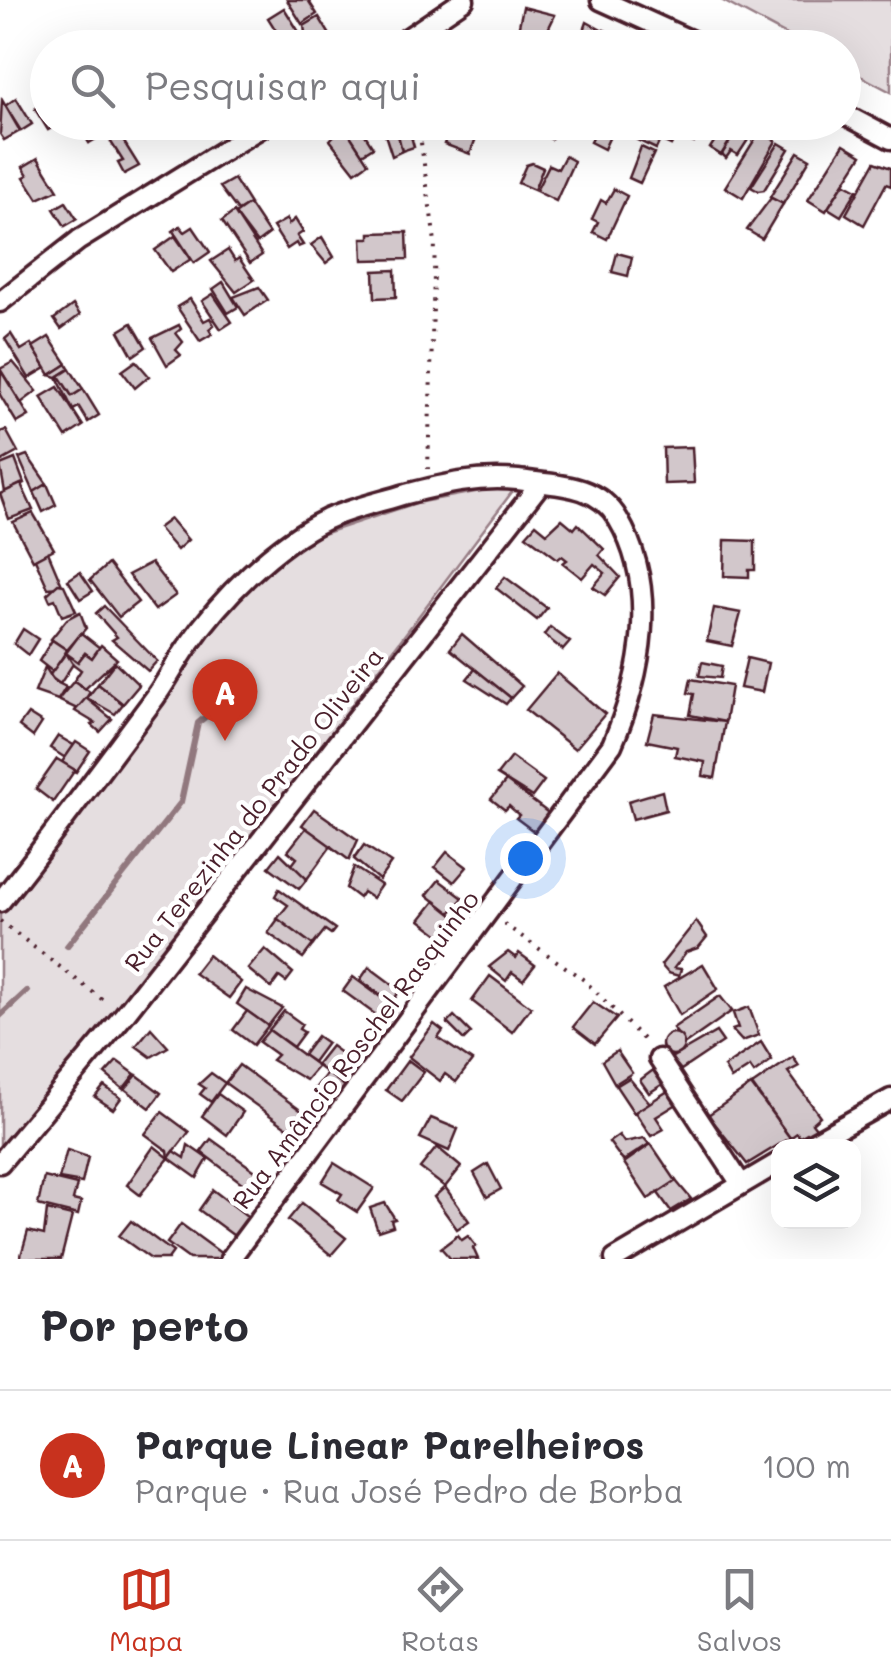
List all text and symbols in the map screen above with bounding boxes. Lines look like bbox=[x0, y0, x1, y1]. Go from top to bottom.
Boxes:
search box bbox=[30, 30, 861, 140]
icon: search bbox=[65, 58, 120, 113]
text: Pesquisar aqui bbox=[145, 60, 421, 110]
street label: Rua Terezinha do Prado Oliveira bbox=[116, 640, 390, 978]
pin: A bbox=[192, 658, 258, 741]
your location bbox=[500, 833, 551, 884]
street label: Rua Amâncio Roschel Rasquinho bbox=[225, 883, 485, 1215]
map controls bbox=[771, 1139, 861, 1229]
button: layers bbox=[771, 1139, 861, 1229]
text: Por perto bbox=[40, 1297, 249, 1352]
text: Parque Linear Parelheiros bbox=[135, 1419, 644, 1469]
text: A bbox=[61, 1444, 84, 1486]
text: 100 m bbox=[761, 1444, 851, 1486]
text: Parque · Rua José Pedro de Borba bbox=[135, 1469, 684, 1511]
tab: Mapa bbox=[109, 1562, 183, 1658]
tab: Rotas bbox=[401, 1562, 479, 1658]
tab: Salvos bbox=[697, 1562, 782, 1658]

